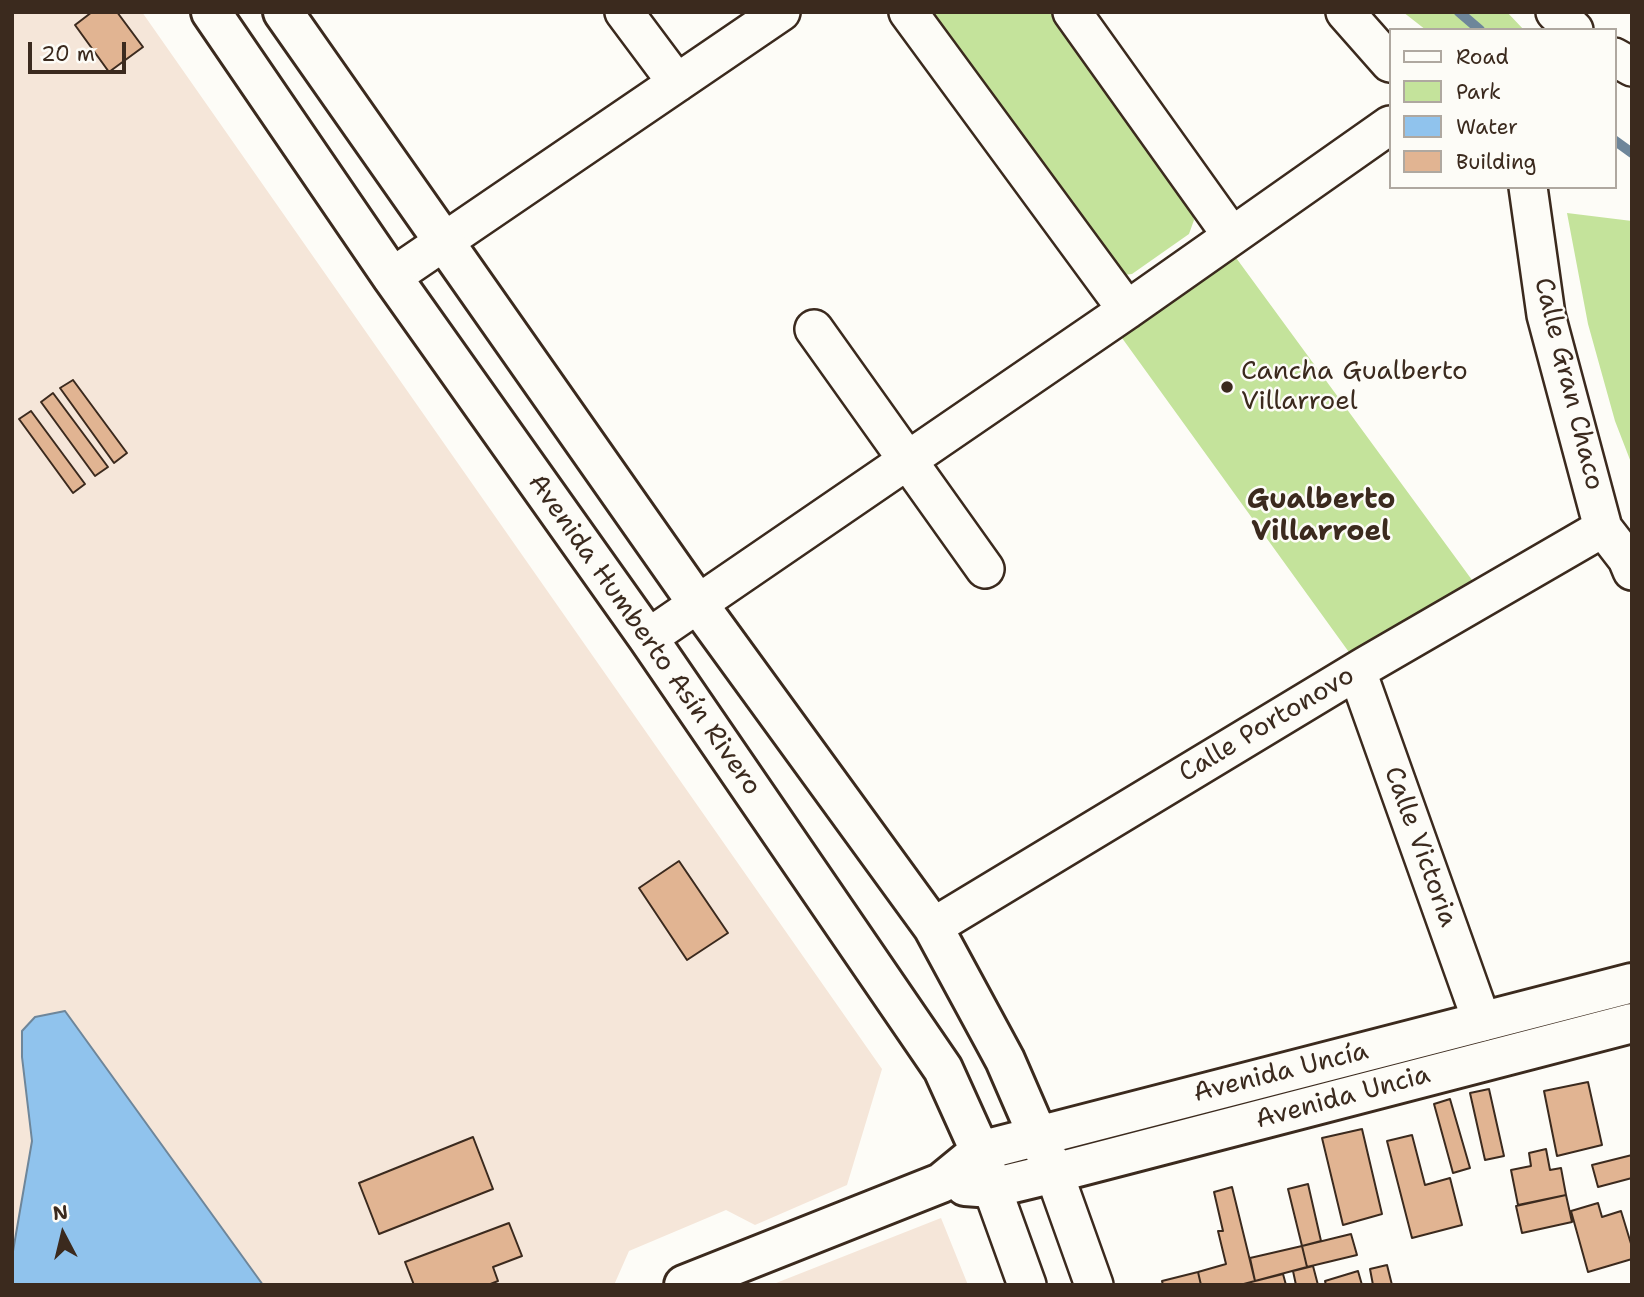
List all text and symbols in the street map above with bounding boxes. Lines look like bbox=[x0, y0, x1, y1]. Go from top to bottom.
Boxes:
scale bar bbox=[32, 28, 130, 72]
legend bbox=[1388, 28, 1616, 189]
text: 20 m bbox=[41, 40, 95, 68]
text: Road bbox=[1456, 43, 1509, 71]
text: Park bbox=[1456, 78, 1501, 106]
text: Water bbox=[1456, 113, 1518, 141]
text: Building bbox=[1456, 148, 1536, 176]
street label: Calle Gran Chaco bbox=[1527, 275, 1609, 493]
place label: Cancha Gualberto Villarroel bbox=[1241, 356, 1468, 418]
marker: Cancha Gualberto Villarroel bbox=[1219, 379, 1235, 395]
street label: Avenida Humberto Asín Rivero bbox=[521, 468, 767, 802]
district label: Gualberto Villarroel bbox=[1247, 484, 1395, 550]
street label: Calle Portonovo bbox=[1174, 660, 1360, 790]
street label: Calle Victoria bbox=[1377, 763, 1463, 931]
street label: Avenida Uncía bbox=[1190, 1036, 1372, 1110]
street label: Avenida Uncia bbox=[1252, 1060, 1434, 1136]
north arrow bbox=[28, 1199, 98, 1269]
text: N bbox=[51, 1199, 69, 1226]

